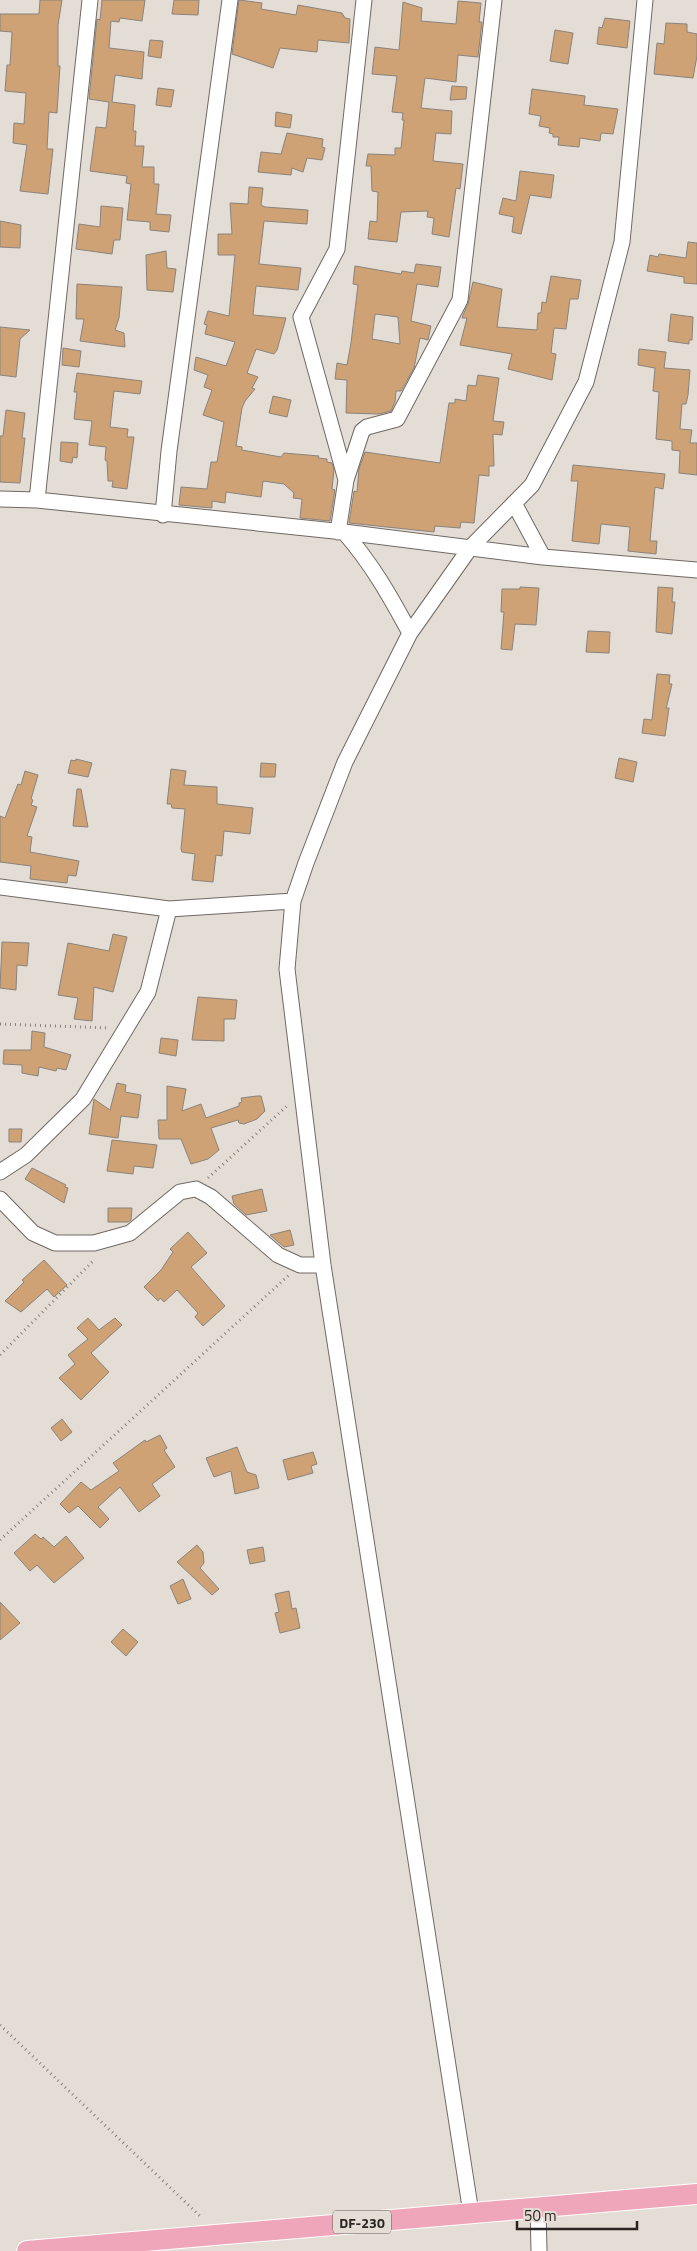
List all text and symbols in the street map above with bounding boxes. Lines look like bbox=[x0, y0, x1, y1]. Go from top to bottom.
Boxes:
scale bar bbox=[517, 2198, 637, 2230]
text: 50 m bbox=[524, 2204, 557, 2227]
road number: DF-230 bbox=[333, 2210, 391, 2234]

